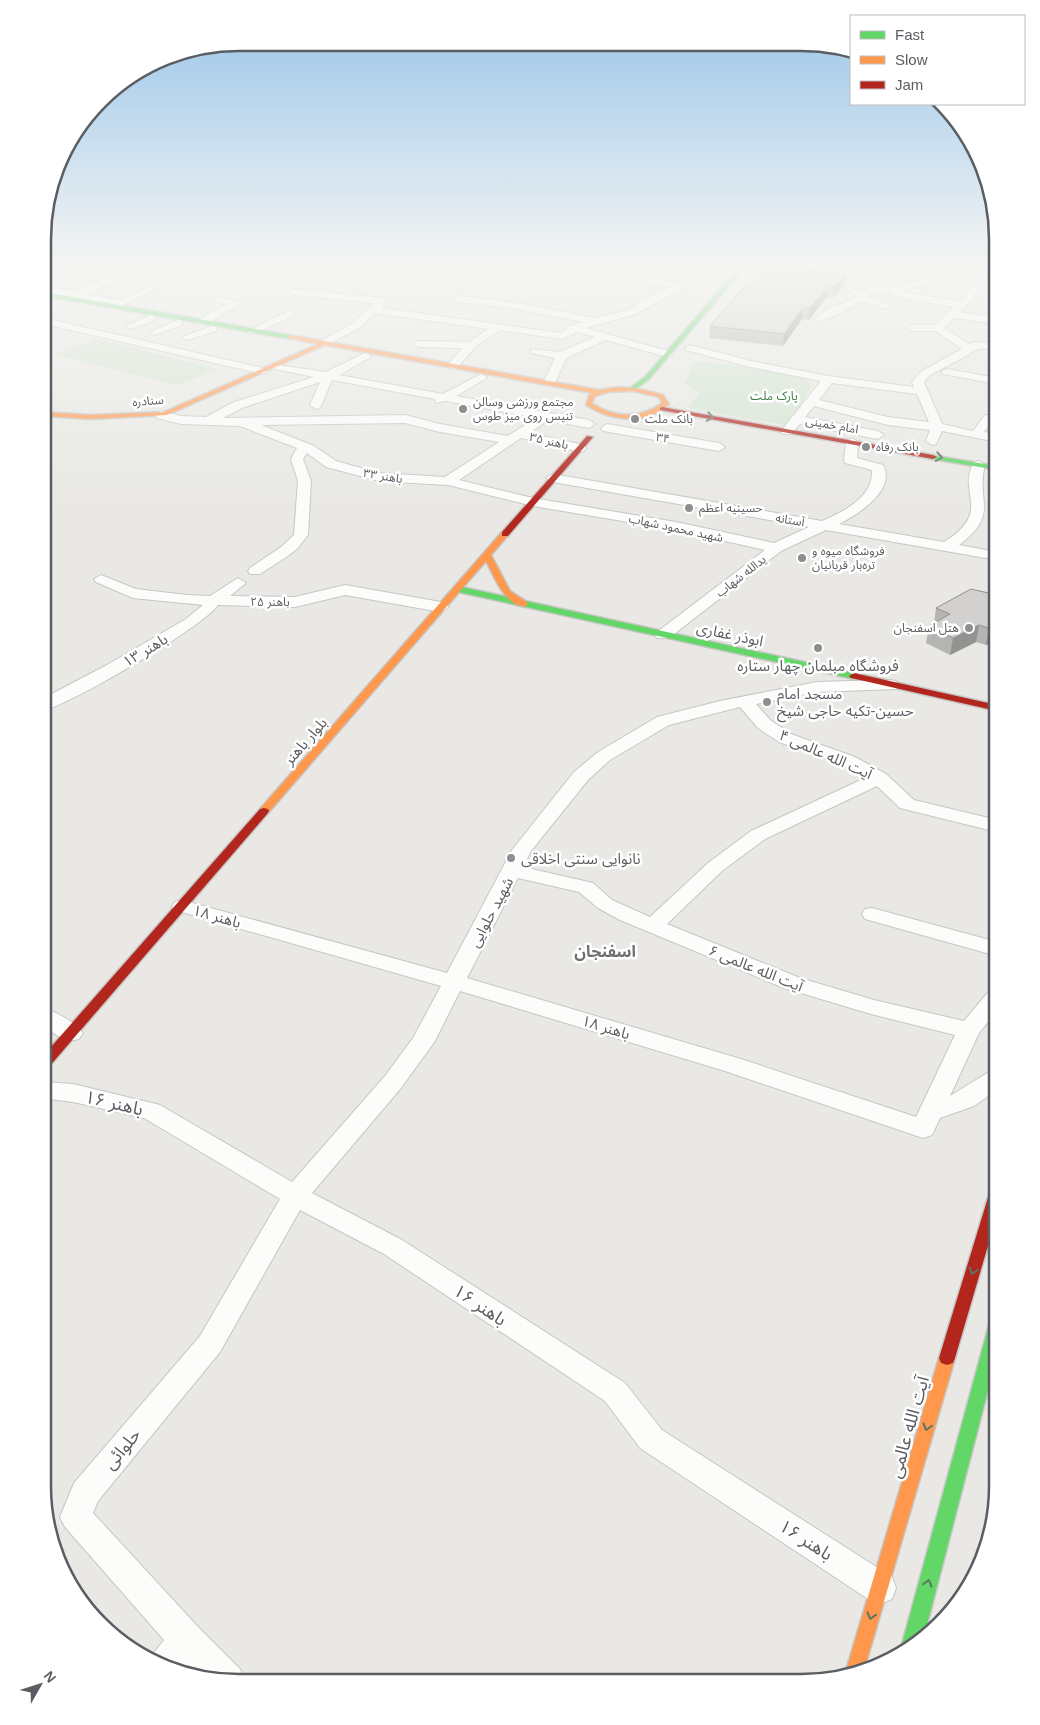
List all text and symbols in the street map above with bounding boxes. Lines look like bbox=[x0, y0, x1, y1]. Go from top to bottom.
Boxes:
legend bbox=[850, 15, 1025, 105]
text: Fast bbox=[895, 26, 925, 43]
text: Slow bbox=[895, 51, 928, 68]
text: Jam bbox=[895, 76, 923, 93]
park label: پارک ملت bbox=[750, 389, 798, 404]
street label: سنادره bbox=[132, 393, 164, 409]
place label: مجتمع ورزشی وسالن تنیس روی میز طوس bbox=[473, 395, 574, 423]
marker: مجتمع ورزشی وسالن تنیس روی میز طوس bbox=[457, 403, 469, 415]
place label: بانک ملت bbox=[645, 412, 693, 426]
one-way arrow bbox=[706, 412, 715, 422]
marker: بانک ملت bbox=[629, 413, 641, 425]
street label: امام خمینی bbox=[804, 413, 860, 439]
street label: باهنر ۳۵ bbox=[528, 430, 570, 452]
street label: ۳۴ bbox=[655, 430, 671, 446]
place label: بانک رفاه bbox=[876, 440, 919, 454]
marker: بانک رفاه bbox=[860, 441, 872, 453]
one-way arrow bbox=[935, 452, 944, 462]
street label: باهنر ۳۳ bbox=[362, 466, 404, 486]
place label: حسینیه اعظم bbox=[699, 501, 763, 517]
marker: حسینیه اعظم bbox=[683, 502, 695, 514]
street label: شهید محمود شهاب bbox=[627, 511, 725, 545]
street label: آستانه bbox=[774, 511, 806, 530]
place label: فروشگاه میوه و تره‌بار قربانیان bbox=[812, 544, 885, 572]
street label: یدالله شهاب bbox=[713, 552, 769, 600]
marker: فروشگاه میوه و تره‌بار قربانیان bbox=[796, 552, 808, 564]
street label: باهنر ۲۵ bbox=[250, 595, 290, 609]
street label: ابوذر غفاری bbox=[695, 619, 765, 650]
place label: هتل اسفنجان bbox=[894, 621, 959, 635]
marker: هتل اسفنجان bbox=[963, 622, 975, 634]
street label: باهنر ۱۳ bbox=[119, 630, 171, 671]
marker: فروشگاه مبلمان چهار ستاره bbox=[812, 642, 824, 654]
place label: فروشگاه مبلمان چهار ستاره bbox=[737, 657, 899, 676]
place label: مسجد امام حسین-تکیه حاجی شیخ bbox=[777, 685, 914, 723]
marker: مسجد امام حسین-تکیه حاجی شیخ bbox=[761, 696, 773, 708]
street label: بلوار باهنر bbox=[279, 714, 331, 769]
street label: آیت الله عالمی ۴ bbox=[776, 726, 876, 783]
place label: نانوایی سنتی اخلاقی bbox=[521, 850, 641, 868]
marker: نانوایی سنتی اخلاقی bbox=[505, 852, 517, 864]
street label: شهید حلوایی bbox=[466, 874, 517, 950]
street label: باهنر ۱۸ bbox=[191, 901, 243, 932]
street label: آیت الله عالمی ۶ bbox=[706, 941, 806, 996]
district label: اسفنجان bbox=[574, 943, 636, 961]
street label: باهنر ۱۸ bbox=[580, 1012, 632, 1043]
street label: باهنر ۱۶ bbox=[83, 1087, 145, 1120]
one-way arrow bbox=[969, 1267, 979, 1275]
street label: باهنر ۱۶ bbox=[449, 1280, 510, 1331]
street label: آیت الله عالمی bbox=[885, 1373, 934, 1481]
one-way arrow bbox=[923, 1423, 933, 1431]
street label: حلوائی bbox=[99, 1425, 145, 1474]
street label: باهنر ۱۶ bbox=[775, 1515, 836, 1565]
one-way arrow bbox=[922, 1580, 932, 1588]
one-way arrow bbox=[867, 1612, 877, 1620]
north arrow bbox=[15, 1660, 65, 1710]
text: N bbox=[41, 1668, 60, 1686]

